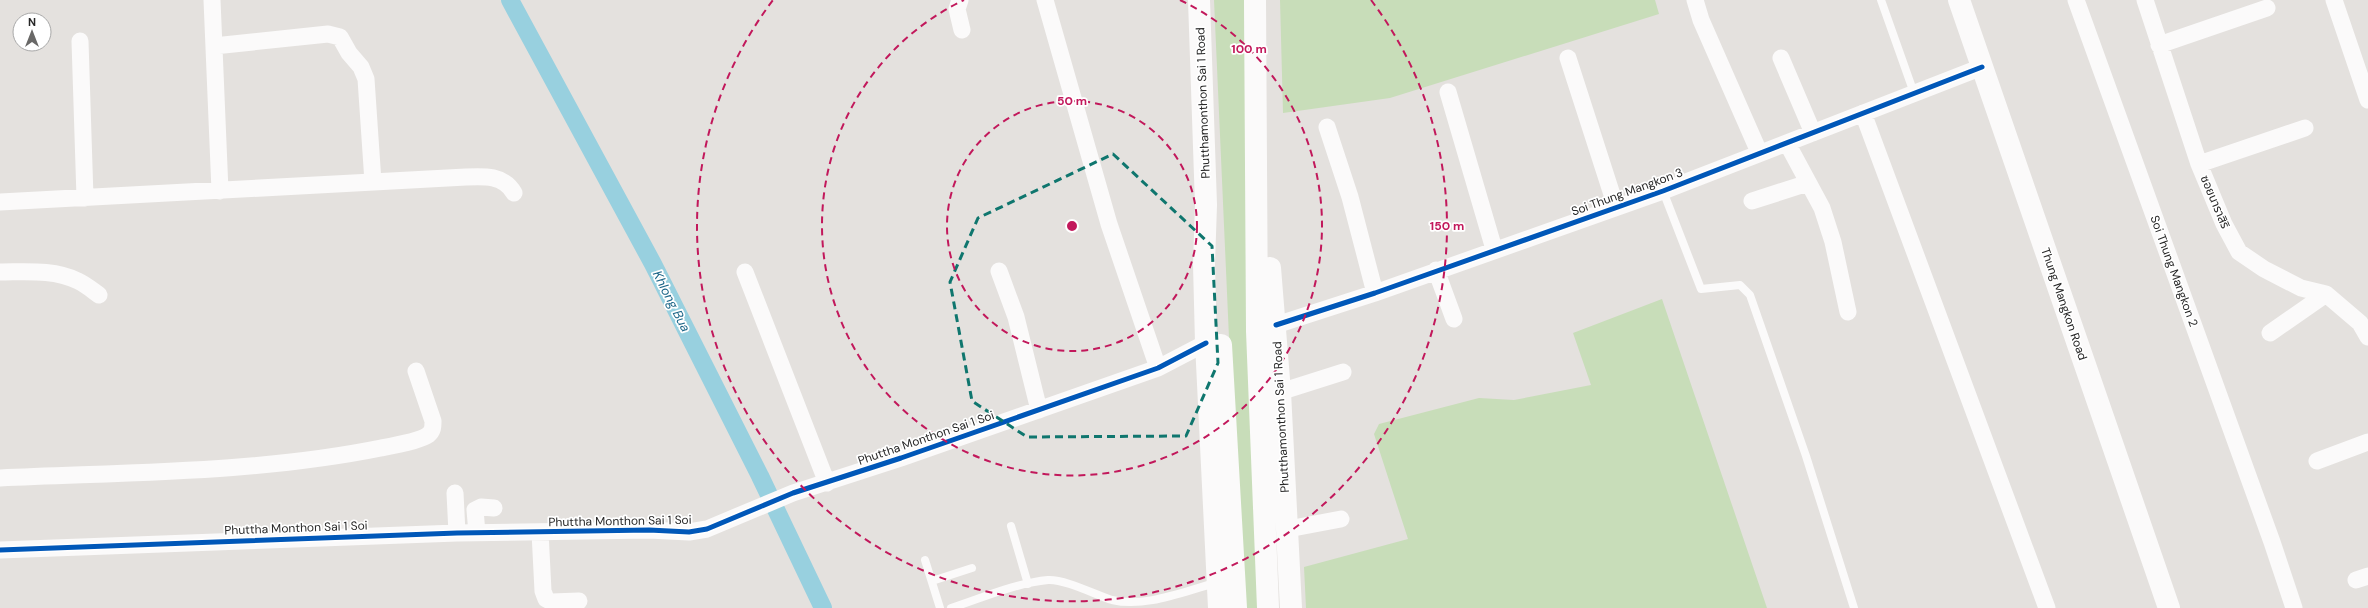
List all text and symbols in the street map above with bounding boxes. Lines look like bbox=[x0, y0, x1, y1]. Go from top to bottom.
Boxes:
north arrow bbox=[12, 12, 52, 52]
text: N bbox=[28, 15, 36, 29]
street label: Phutthamonthon Sai 1 Road bbox=[1192, 27, 1214, 179]
text: 100 m bbox=[1231, 41, 1267, 57]
text: 50 m bbox=[1057, 93, 1087, 109]
street label: Soi Thung Mangkon 3 bbox=[1569, 164, 1685, 220]
street label: ซอยนาราสิริ bbox=[2197, 173, 2233, 231]
street label: Soi Thung Mangkon 2 bbox=[2146, 213, 2202, 329]
text: 150 m bbox=[1430, 218, 1464, 234]
centre of rings bbox=[1065, 219, 1079, 233]
street label: Thung Mangkon Road bbox=[2037, 245, 2091, 363]
water label: Khlong Bua bbox=[649, 268, 694, 335]
street label: Phutthamonthon Sai 1 Road bbox=[1269, 341, 1293, 493]
street label: Phuttha Monthon Sai 1 Soi bbox=[856, 407, 996, 469]
street label: Phuttha Monthon Sai 1 Soi bbox=[548, 512, 692, 530]
street label: Phuttha Monthon Sai 1 Soi bbox=[224, 518, 368, 538]

